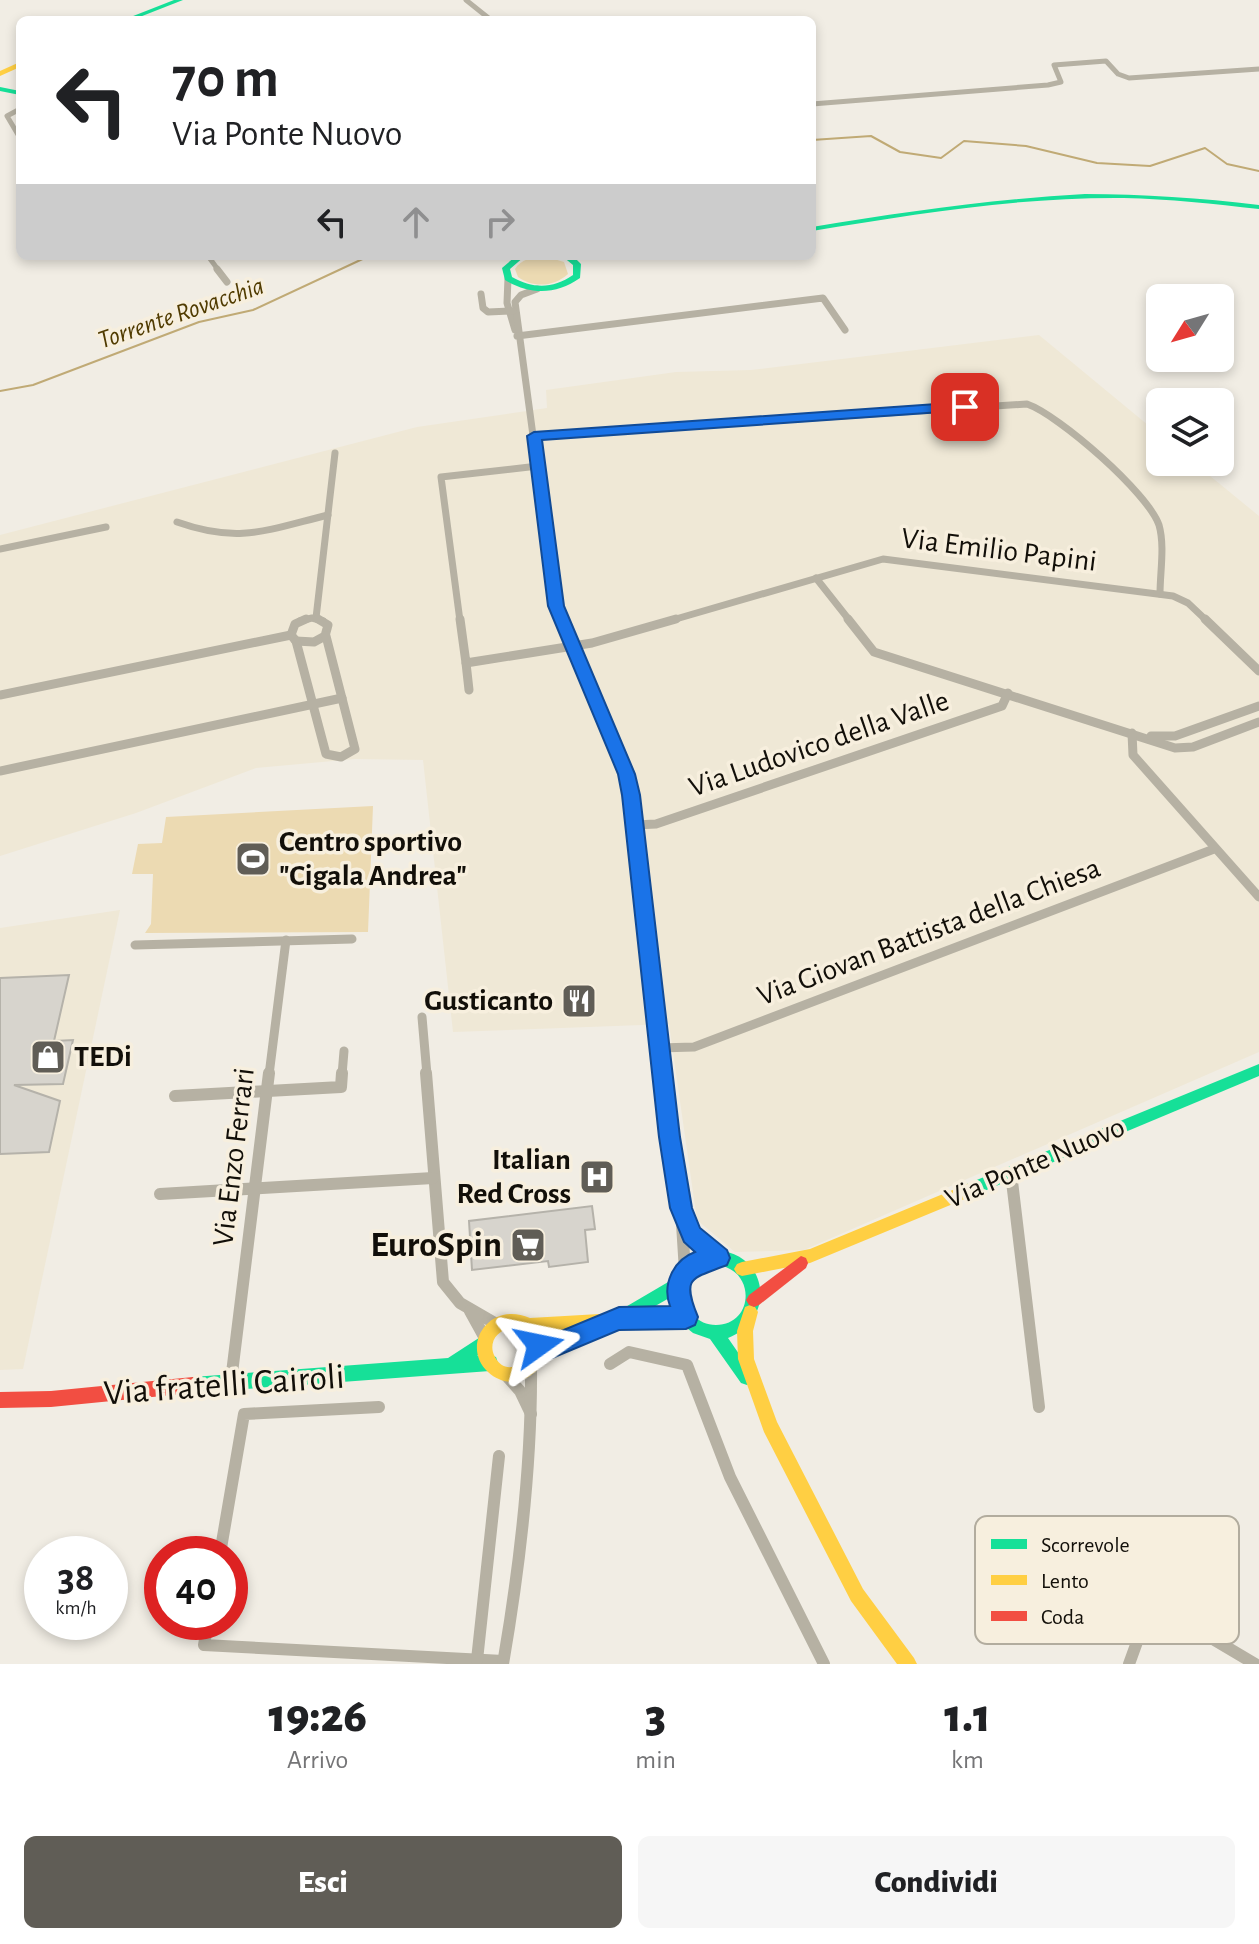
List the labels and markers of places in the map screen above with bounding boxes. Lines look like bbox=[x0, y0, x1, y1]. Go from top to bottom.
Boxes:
pin bbox=[931, 373, 999, 441]
place label: Centro sportivo "Cigala Andrea" bbox=[279, 827, 467, 891]
sports icon: Centro sportivo "Cigala Andrea" bbox=[234, 840, 272, 878]
restaurant icon: Gusticanto bbox=[560, 982, 598, 1020]
place label: Gusticanto bbox=[424, 986, 553, 1016]
shop icon: TEDi bbox=[29, 1038, 67, 1076]
place label: TEDi bbox=[74, 1042, 132, 1072]
place label: Italian Red Cross bbox=[456, 1145, 571, 1209]
hospital icon: Italian Red Cross bbox=[578, 1158, 616, 1196]
supermarket icon: EuroSpin bbox=[509, 1226, 547, 1264]
place label: EuroSpin bbox=[370, 1227, 502, 1263]

